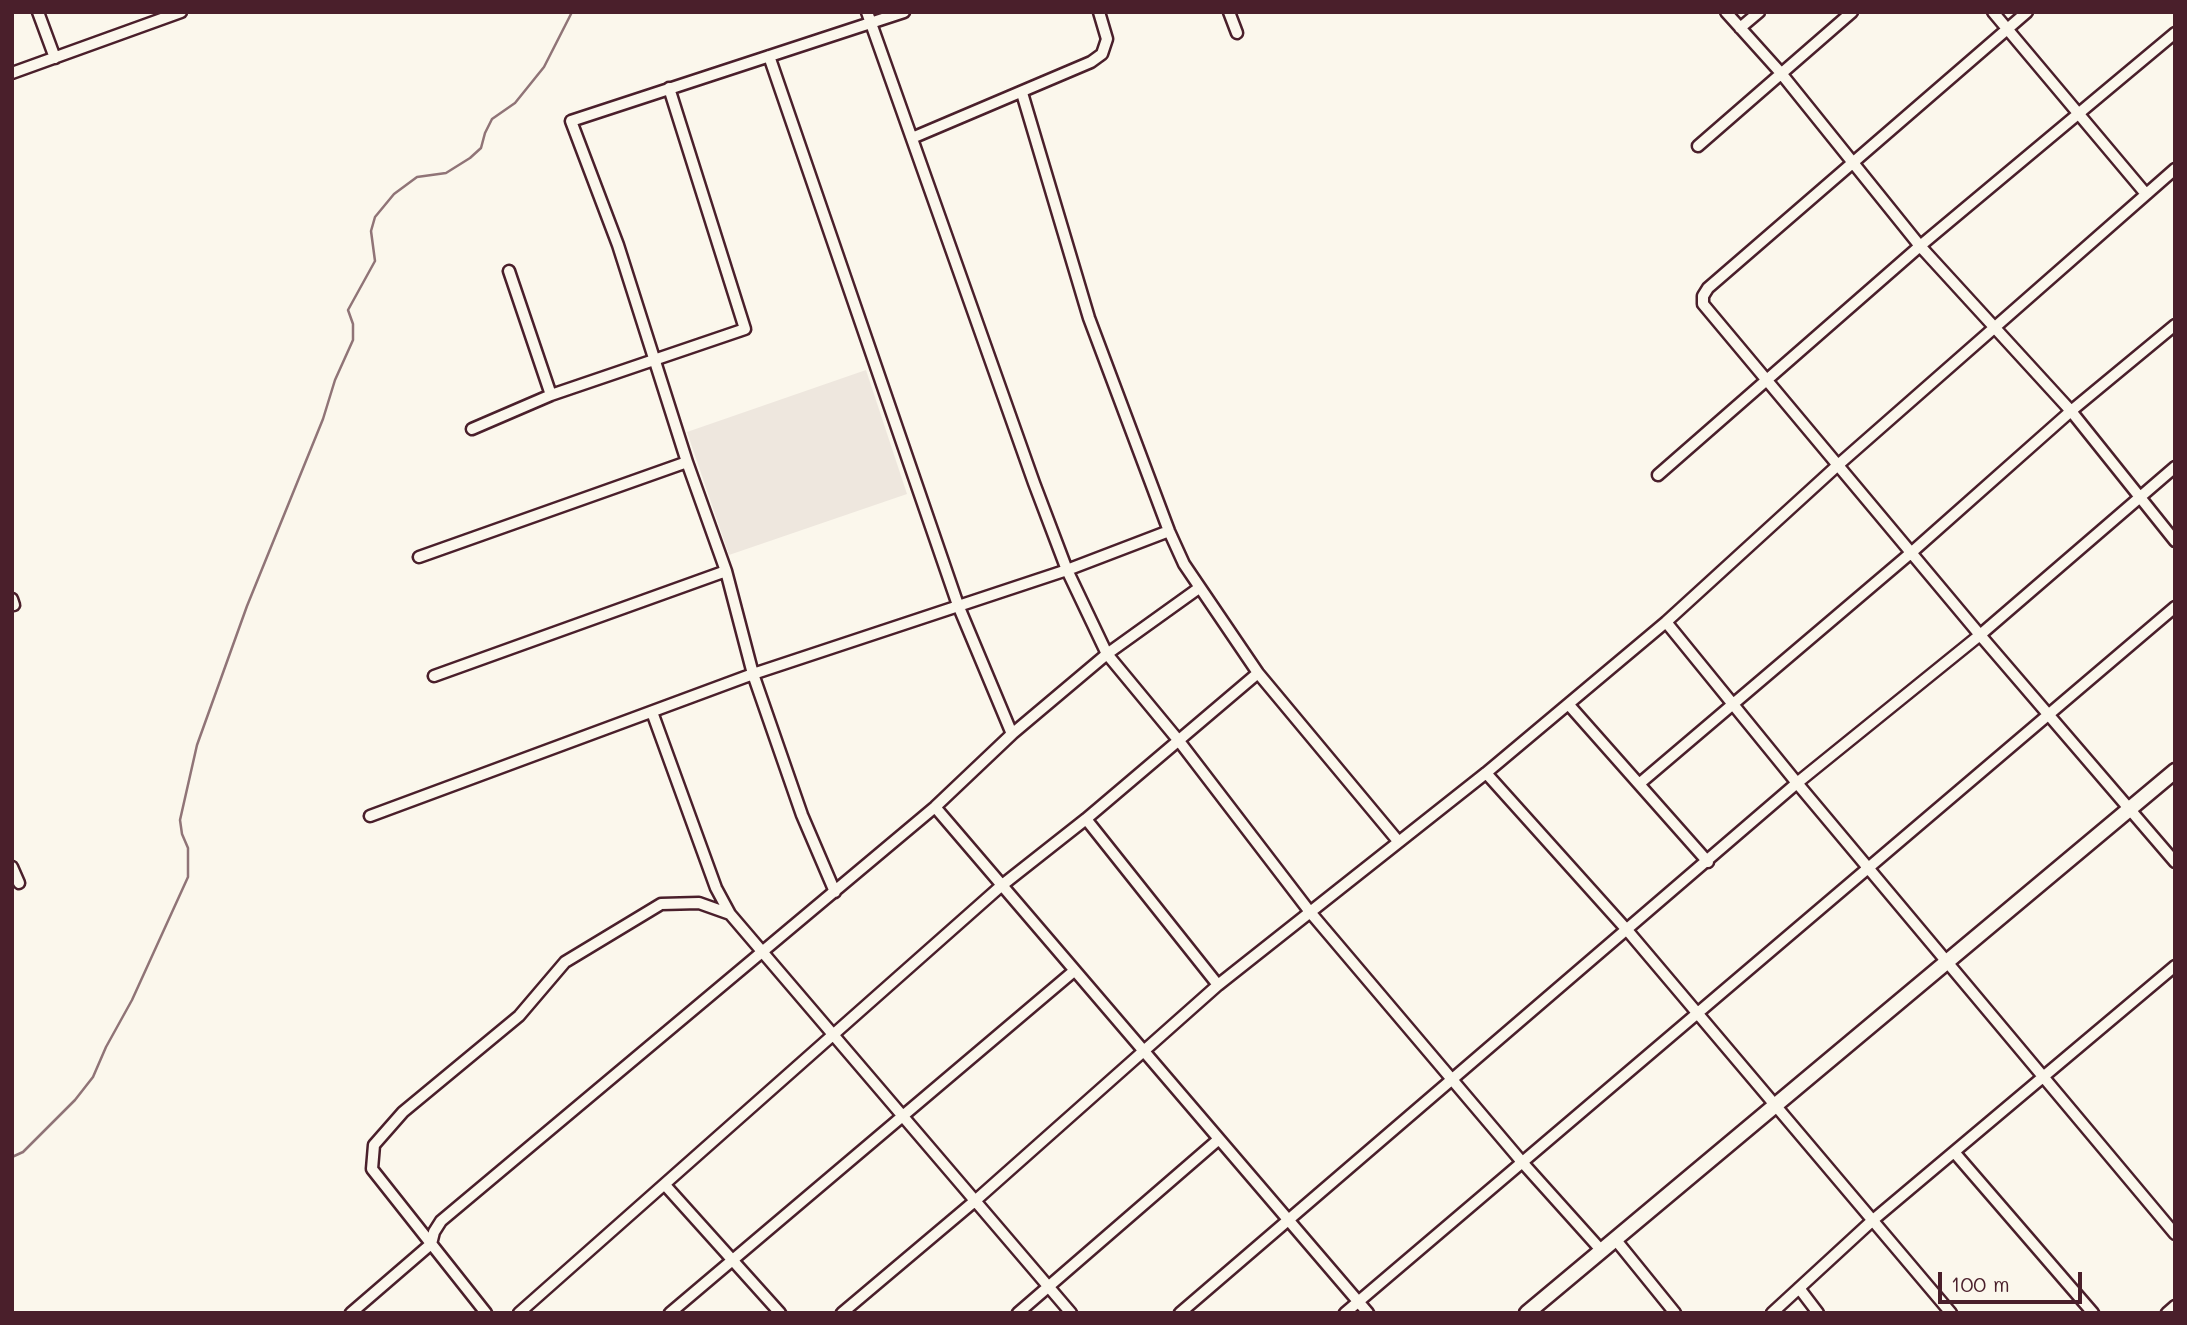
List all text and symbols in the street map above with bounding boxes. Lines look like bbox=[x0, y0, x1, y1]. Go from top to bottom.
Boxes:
scale bar bbox=[1942, 1258, 2086, 1302]
text: 100 m bbox=[1951, 1270, 2010, 1297]

